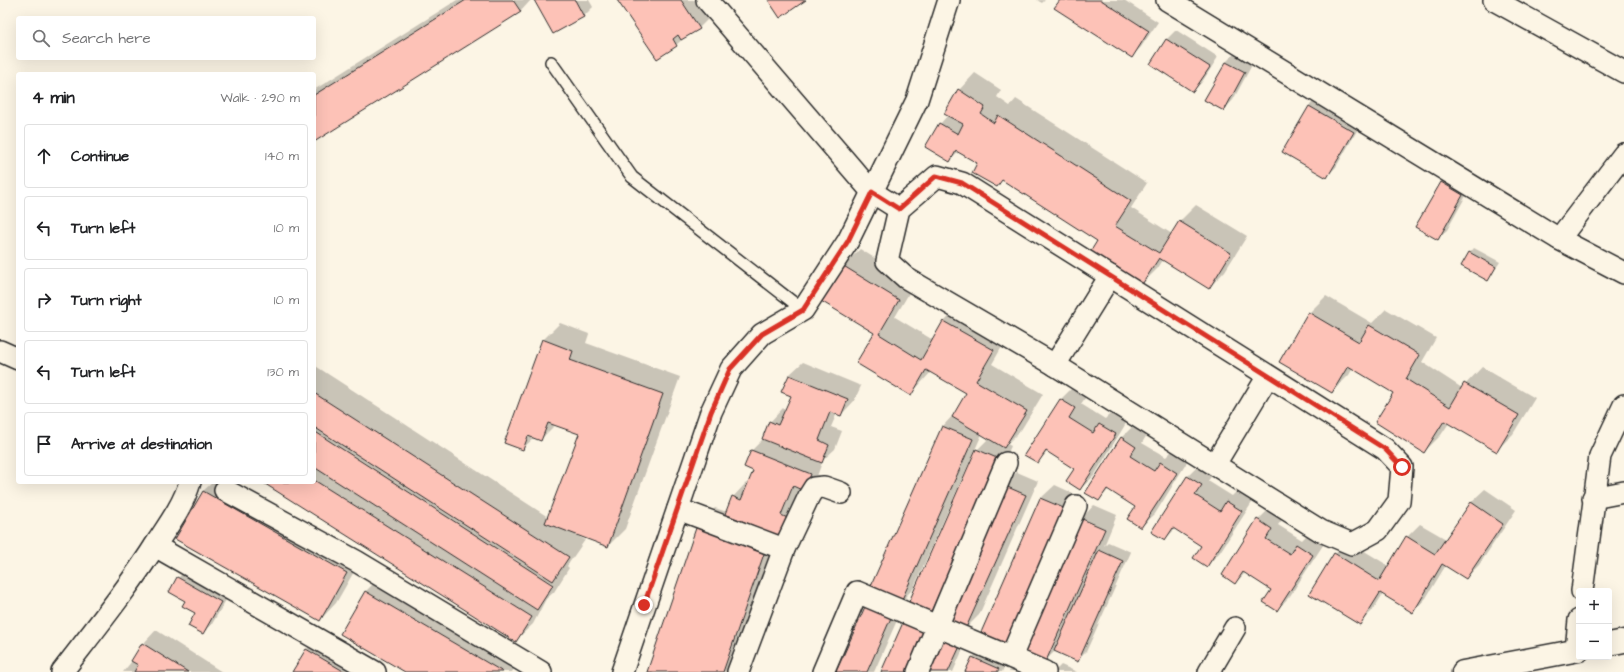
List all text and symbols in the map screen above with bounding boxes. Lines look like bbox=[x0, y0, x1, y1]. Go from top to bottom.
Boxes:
search box bbox=[16, 16, 316, 60]
icon: search bbox=[30, 27, 52, 49]
text: Search here bbox=[62, 28, 151, 49]
text: 4 min bbox=[32, 86, 75, 110]
text: Walk · 290 m bbox=[221, 89, 300, 107]
icon: ahead bbox=[33, 145, 55, 167]
text: Continue bbox=[71, 146, 129, 167]
text: 140 m bbox=[265, 147, 299, 165]
icon: left bbox=[33, 217, 55, 239]
text: Turn left bbox=[71, 218, 135, 239]
text: 10 m bbox=[274, 219, 299, 237]
icon: right bbox=[33, 289, 55, 311]
text: Turn right bbox=[71, 290, 142, 311]
text: 10 m bbox=[274, 291, 299, 309]
icon: left bbox=[33, 361, 55, 383]
text: Turn left bbox=[71, 362, 135, 383]
text: 130 m bbox=[267, 363, 299, 381]
icon: arrive bbox=[33, 433, 55, 455]
text: Arrive at destination bbox=[71, 434, 212, 455]
route start bbox=[1393, 458, 1411, 476]
map controls bbox=[1576, 588, 1612, 660]
button: + bbox=[1576, 588, 1612, 624]
route end bbox=[635, 596, 653, 614]
button: − bbox=[1576, 624, 1612, 660]

